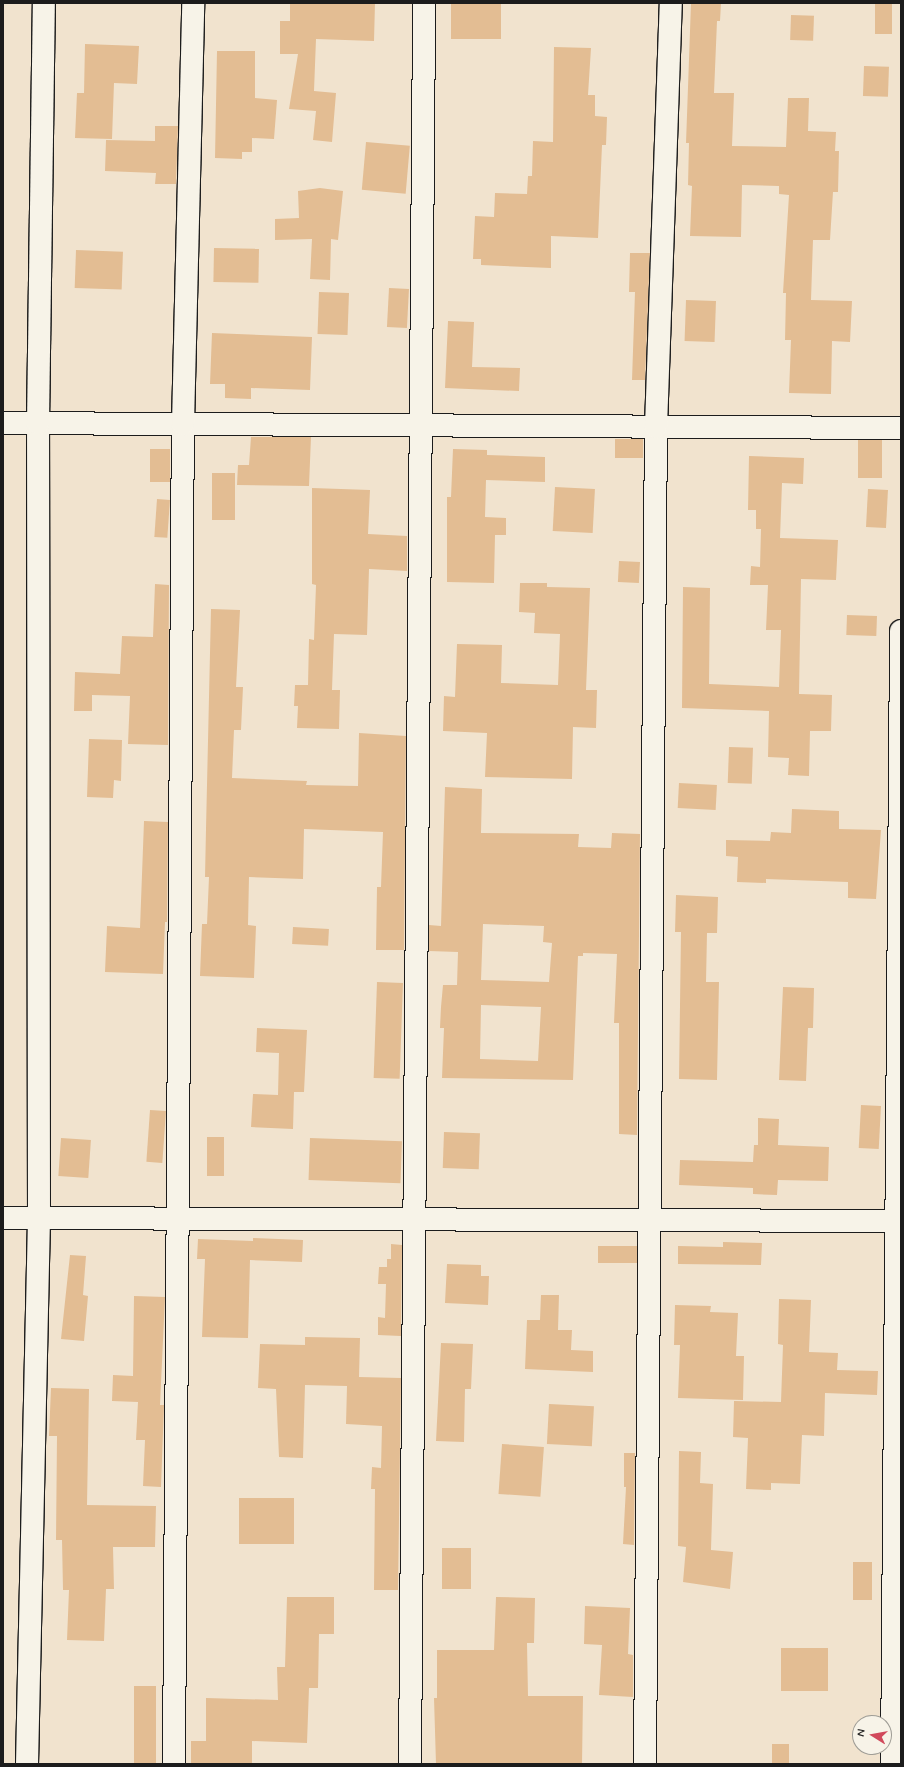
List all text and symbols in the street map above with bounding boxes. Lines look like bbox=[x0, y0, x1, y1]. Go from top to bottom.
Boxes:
north arrow bbox=[852, 1715, 892, 1755]
text: N bbox=[854, 1728, 869, 1738]

